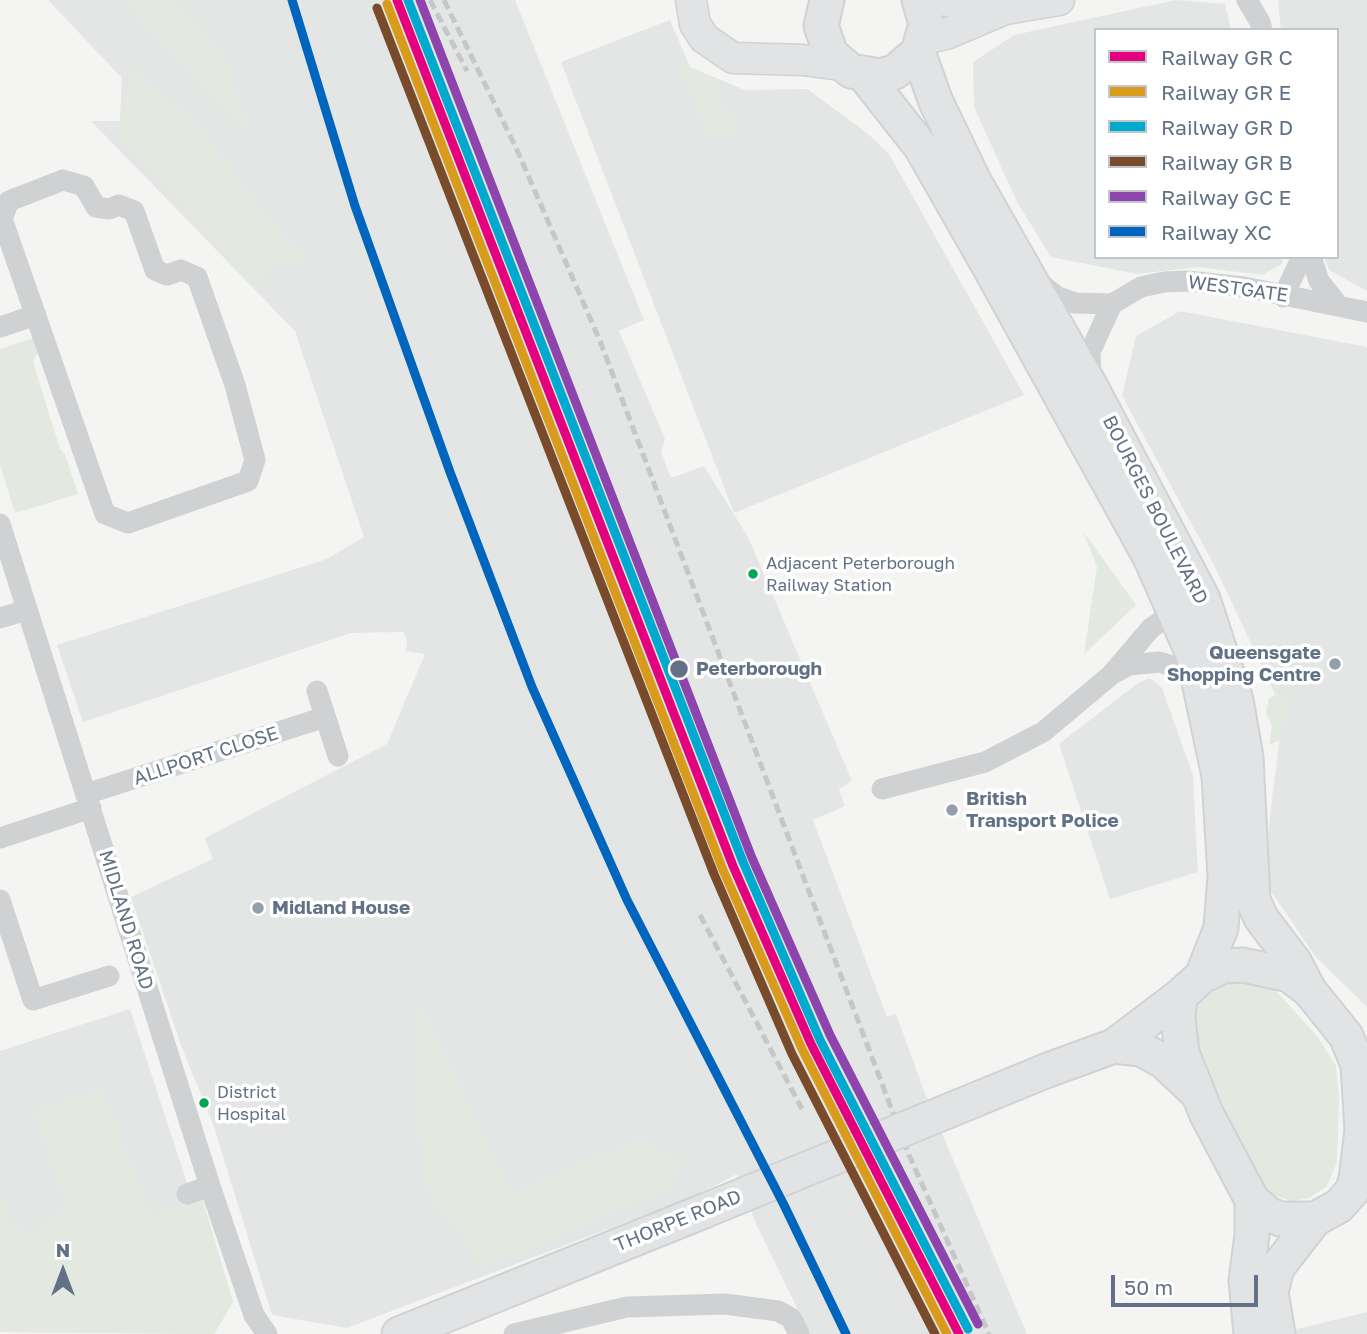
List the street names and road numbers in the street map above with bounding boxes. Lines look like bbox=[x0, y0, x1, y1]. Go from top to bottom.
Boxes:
street label: WESTGATE bbox=[1187, 271, 1289, 307]
street label: BOURGES BOULEVARD bbox=[1098, 412, 1212, 608]
street label: ALLPORT CLOSE bbox=[131, 722, 281, 790]
street label: MIDLAND ROAD bbox=[94, 847, 158, 993]
street label: THORPE ROAD bbox=[611, 1185, 745, 1257]

